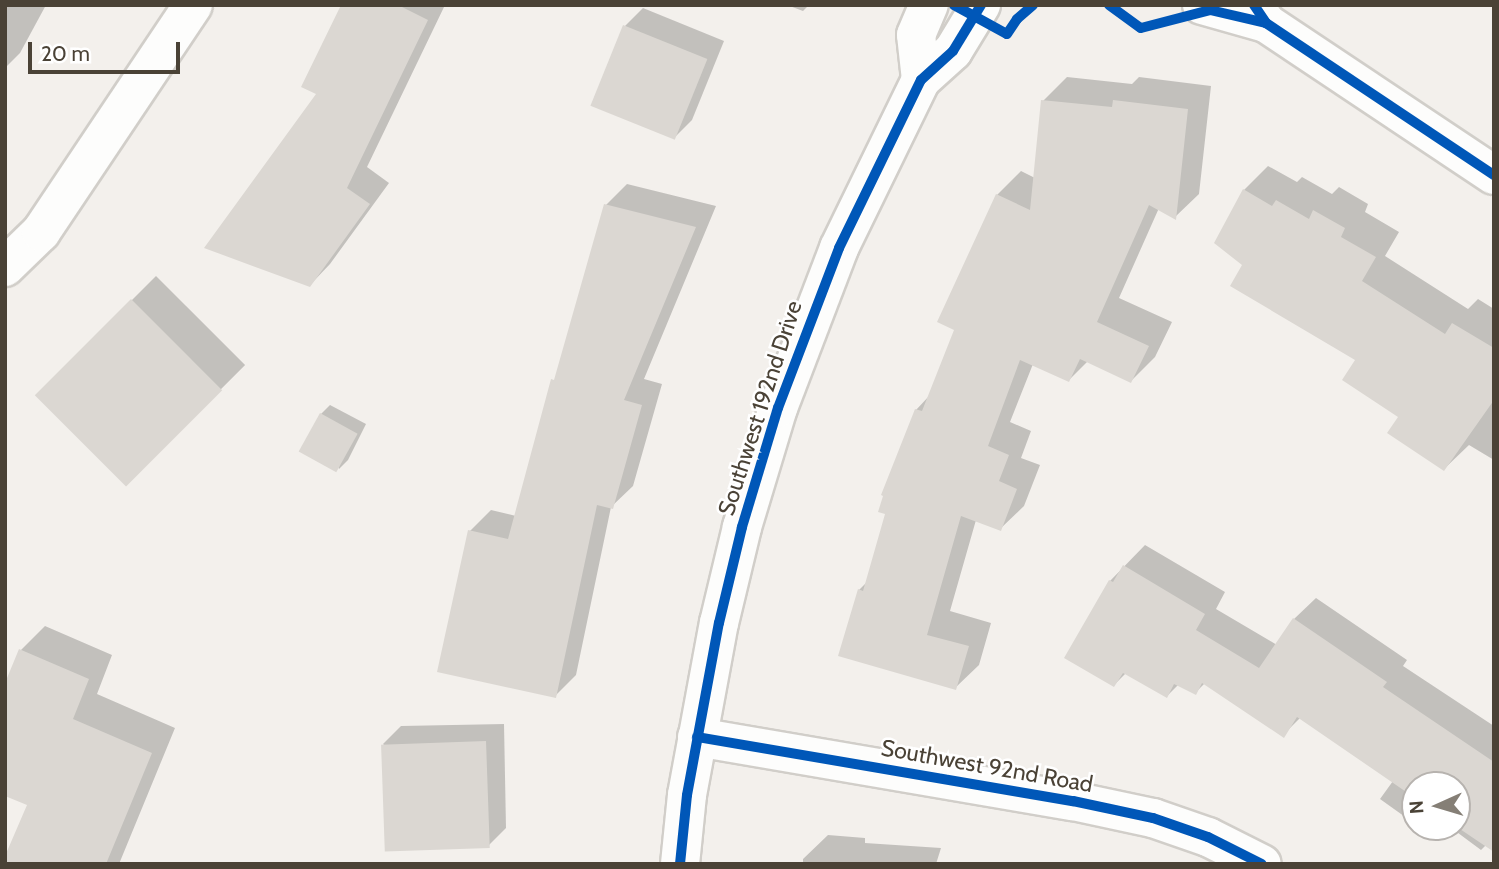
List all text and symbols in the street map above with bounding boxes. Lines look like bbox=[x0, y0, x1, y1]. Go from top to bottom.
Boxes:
scale bar bbox=[32, 28, 184, 72]
text: 20 m bbox=[41, 41, 90, 66]
street label: Southwest 192nd Drive bbox=[712, 297, 808, 519]
street label: Southwest 92nd Road bbox=[879, 734, 1095, 798]
north arrow bbox=[1401, 771, 1471, 841]
text: N bbox=[1405, 800, 1428, 815]

